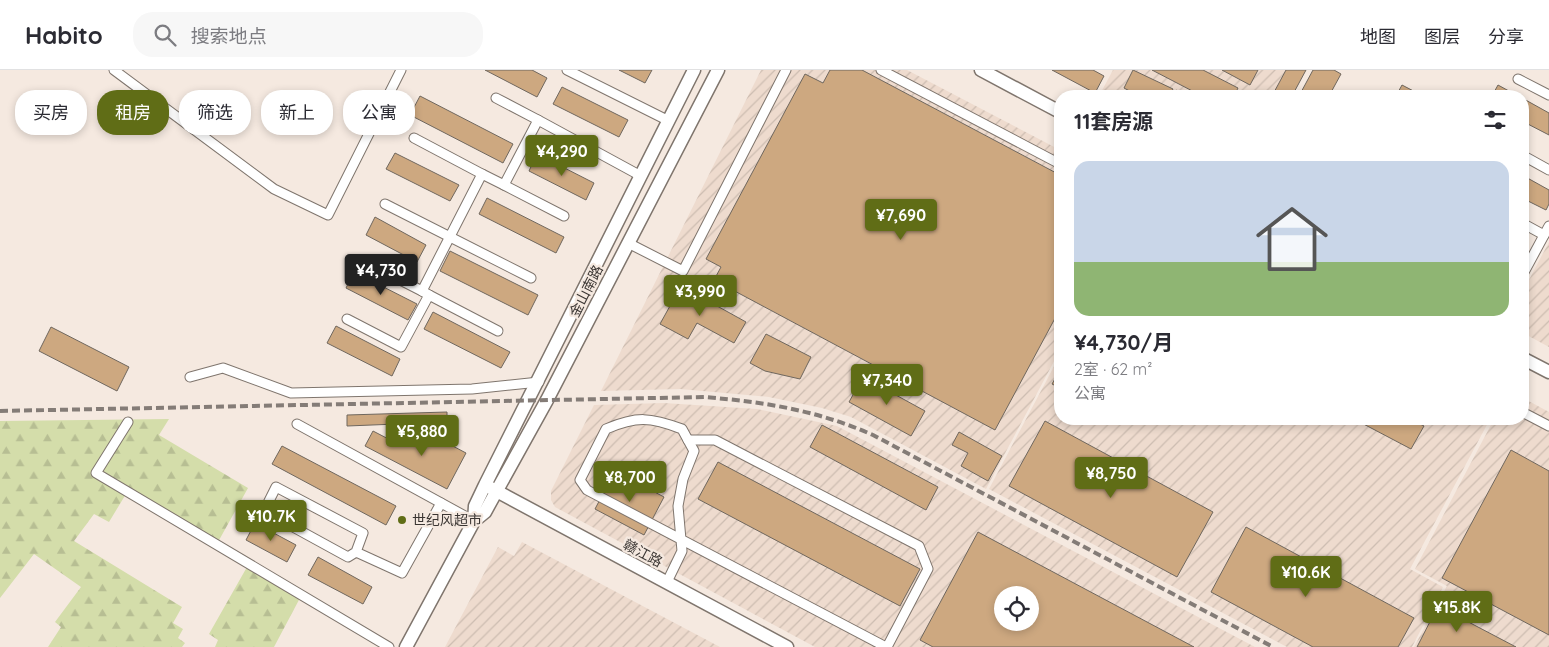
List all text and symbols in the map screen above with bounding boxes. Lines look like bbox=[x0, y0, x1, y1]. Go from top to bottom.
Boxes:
search box bbox=[133, 12, 483, 57]
text: Habito bbox=[25, 20, 103, 50]
icon: search bbox=[151, 21, 179, 49]
text: 搜索地点 bbox=[191, 24, 267, 48]
text: 地图 bbox=[1360, 25, 1396, 48]
text: 图层 bbox=[1424, 25, 1460, 48]
text: 分享 bbox=[1488, 25, 1524, 48]
chip: 买房 bbox=[15, 90, 87, 135]
chip: 租房 bbox=[97, 90, 169, 135]
chip: 筛选 bbox=[179, 90, 251, 135]
chip: 新上 bbox=[261, 90, 333, 135]
chip: 公寓 bbox=[343, 90, 415, 135]
icon: filters bbox=[1481, 106, 1509, 134]
text: 11套房源 bbox=[1074, 108, 1153, 134]
pin: ¥4,290 bbox=[521, 134, 603, 177]
text: ¥4,290 bbox=[536, 141, 588, 161]
icon: home bbox=[1247, 194, 1337, 284]
pin: ¥7,690 bbox=[860, 198, 942, 241]
text: ¥7,690 bbox=[876, 205, 926, 225]
pin: ¥4,730 bbox=[340, 254, 422, 296]
text: ¥4,730 bbox=[356, 260, 406, 280]
street label: 金山南路 bbox=[565, 262, 607, 320]
pin: ¥3,990 bbox=[659, 274, 741, 317]
text: ¥3,990 bbox=[675, 281, 725, 301]
text: ¥4,730/月 bbox=[1074, 329, 1173, 355]
text: 2室 · 62 m² bbox=[1074, 359, 1152, 379]
pin: ¥7,340 bbox=[846, 364, 928, 406]
text: ¥7,340 bbox=[862, 370, 912, 390]
text: 公寓 bbox=[1074, 383, 1106, 403]
pin: ¥5,880 bbox=[381, 414, 463, 457]
text: ¥5,880 bbox=[397, 421, 447, 441]
pin: ¥8,750 bbox=[1070, 456, 1152, 499]
pin: ¥8,700 bbox=[589, 460, 671, 503]
text: ¥8,750 bbox=[1086, 463, 1136, 483]
text: ¥8,700 bbox=[604, 467, 656, 487]
pin: ¥10.7K bbox=[230, 500, 312, 542]
text: ¥10.7K bbox=[247, 506, 295, 526]
place label: 世纪风超市 bbox=[412, 511, 482, 529]
marker: 世纪风超市 bbox=[396, 514, 408, 526]
street label: 赣江路 bbox=[620, 535, 666, 571]
pin: ¥10.6K bbox=[1265, 556, 1347, 598]
text: ¥10.6K bbox=[1282, 562, 1330, 582]
map controls bbox=[994, 586, 1039, 631]
button: locate bbox=[994, 586, 1039, 631]
pin: ¥15.8K bbox=[1416, 590, 1498, 633]
text: ¥15.8K bbox=[1433, 597, 1481, 617]

